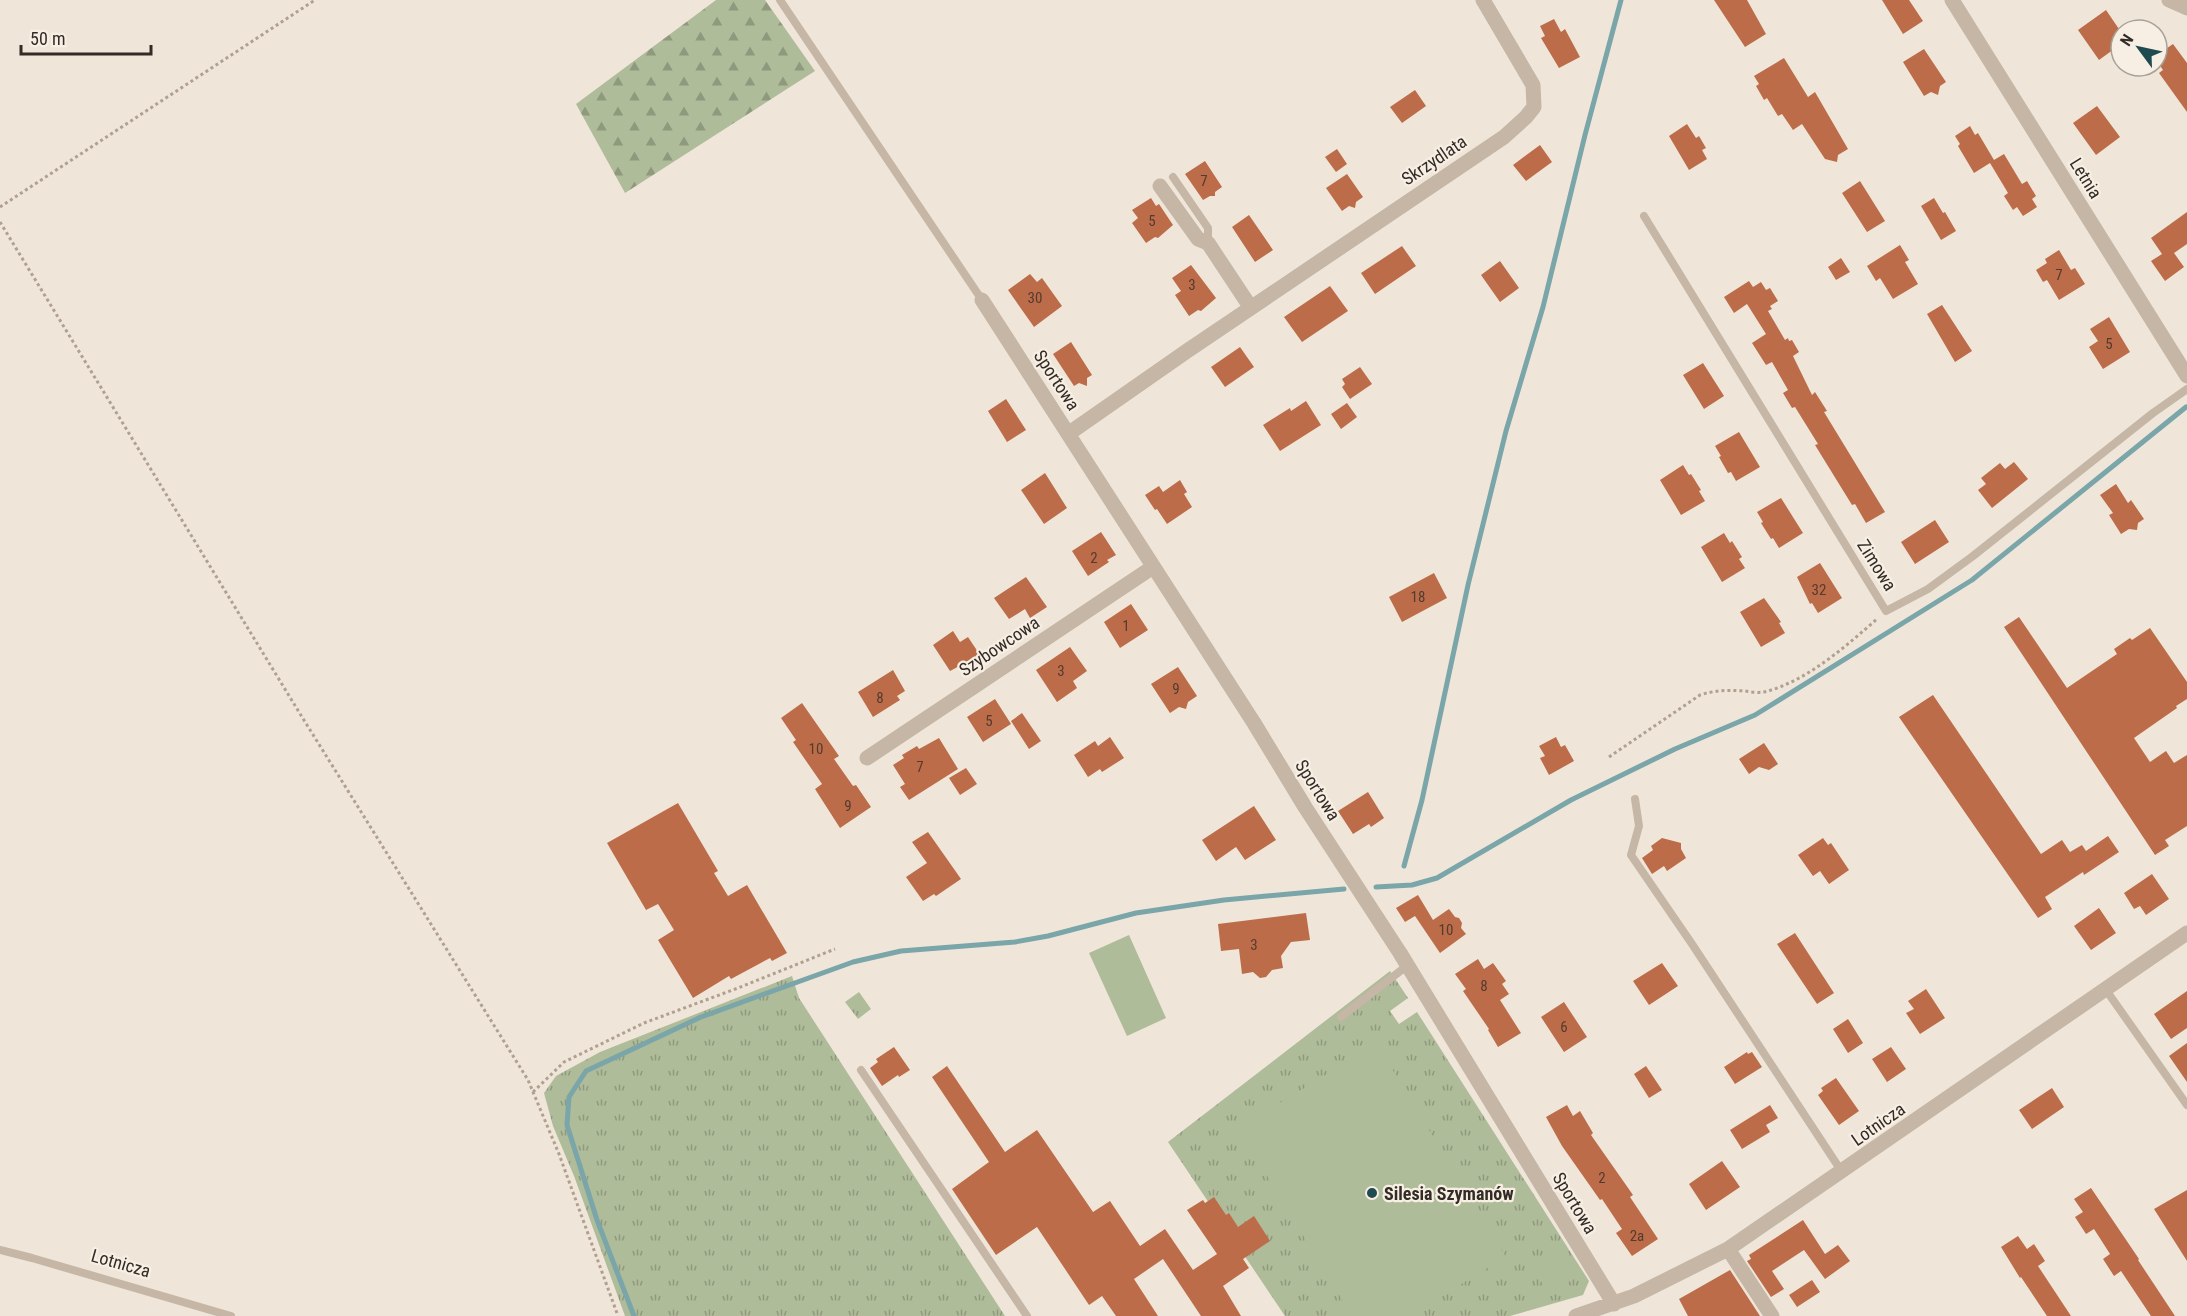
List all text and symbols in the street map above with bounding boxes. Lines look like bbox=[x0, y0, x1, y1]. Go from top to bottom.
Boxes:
scale bar bbox=[21, 18, 152, 56]
north arrow bbox=[2109, 18, 2169, 78]
text: 50 m bbox=[30, 28, 65, 49]
text: N bbox=[2116, 31, 2137, 49]
street label: Skrzydlata bbox=[1398, 131, 1470, 189]
street label: Letnia bbox=[2065, 154, 2107, 202]
house number: 7 bbox=[1200, 172, 1208, 190]
house number: 5 bbox=[1148, 212, 1156, 230]
house number: 7 bbox=[2055, 266, 2063, 284]
house number: 3 bbox=[1188, 276, 1196, 294]
house number: 30 bbox=[1028, 289, 1042, 307]
house number: 5 bbox=[2105, 335, 2113, 353]
street label: Sportowa bbox=[1030, 346, 1084, 414]
street label: Zimowa bbox=[1853, 535, 1901, 595]
house number: 2 bbox=[1090, 549, 1098, 567]
house number: 32 bbox=[1812, 581, 1826, 599]
house number: 18 bbox=[1411, 588, 1425, 606]
street label: Szybowcowa bbox=[955, 612, 1043, 680]
house number: 1 bbox=[1122, 617, 1130, 635]
house number: 3 bbox=[1057, 662, 1065, 680]
house number: 9 bbox=[1172, 680, 1180, 698]
house number: 8 bbox=[876, 689, 884, 707]
house number: 5 bbox=[985, 712, 993, 730]
house number: 10 bbox=[809, 740, 823, 758]
street label: Sportowa bbox=[1291, 756, 1345, 824]
house number: 7 bbox=[916, 758, 924, 776]
house number: 9 bbox=[844, 797, 852, 815]
house number: 10 bbox=[1439, 921, 1453, 939]
house number: 3 bbox=[1250, 936, 1258, 954]
house number: 8 bbox=[1480, 977, 1488, 995]
house number: 6 bbox=[1560, 1018, 1568, 1036]
street label: Lotnicza bbox=[1847, 1098, 1909, 1150]
street label: Sportowa bbox=[1549, 1169, 1601, 1237]
house number: 2 bbox=[1598, 1169, 1606, 1187]
place label: Silesia Szymanów bbox=[1384, 1183, 1514, 1204]
marker: Silesia Szymanów bbox=[1365, 1186, 1379, 1200]
house number: 2a bbox=[1630, 1227, 1644, 1245]
street label: Lotnicza bbox=[89, 1245, 153, 1281]

